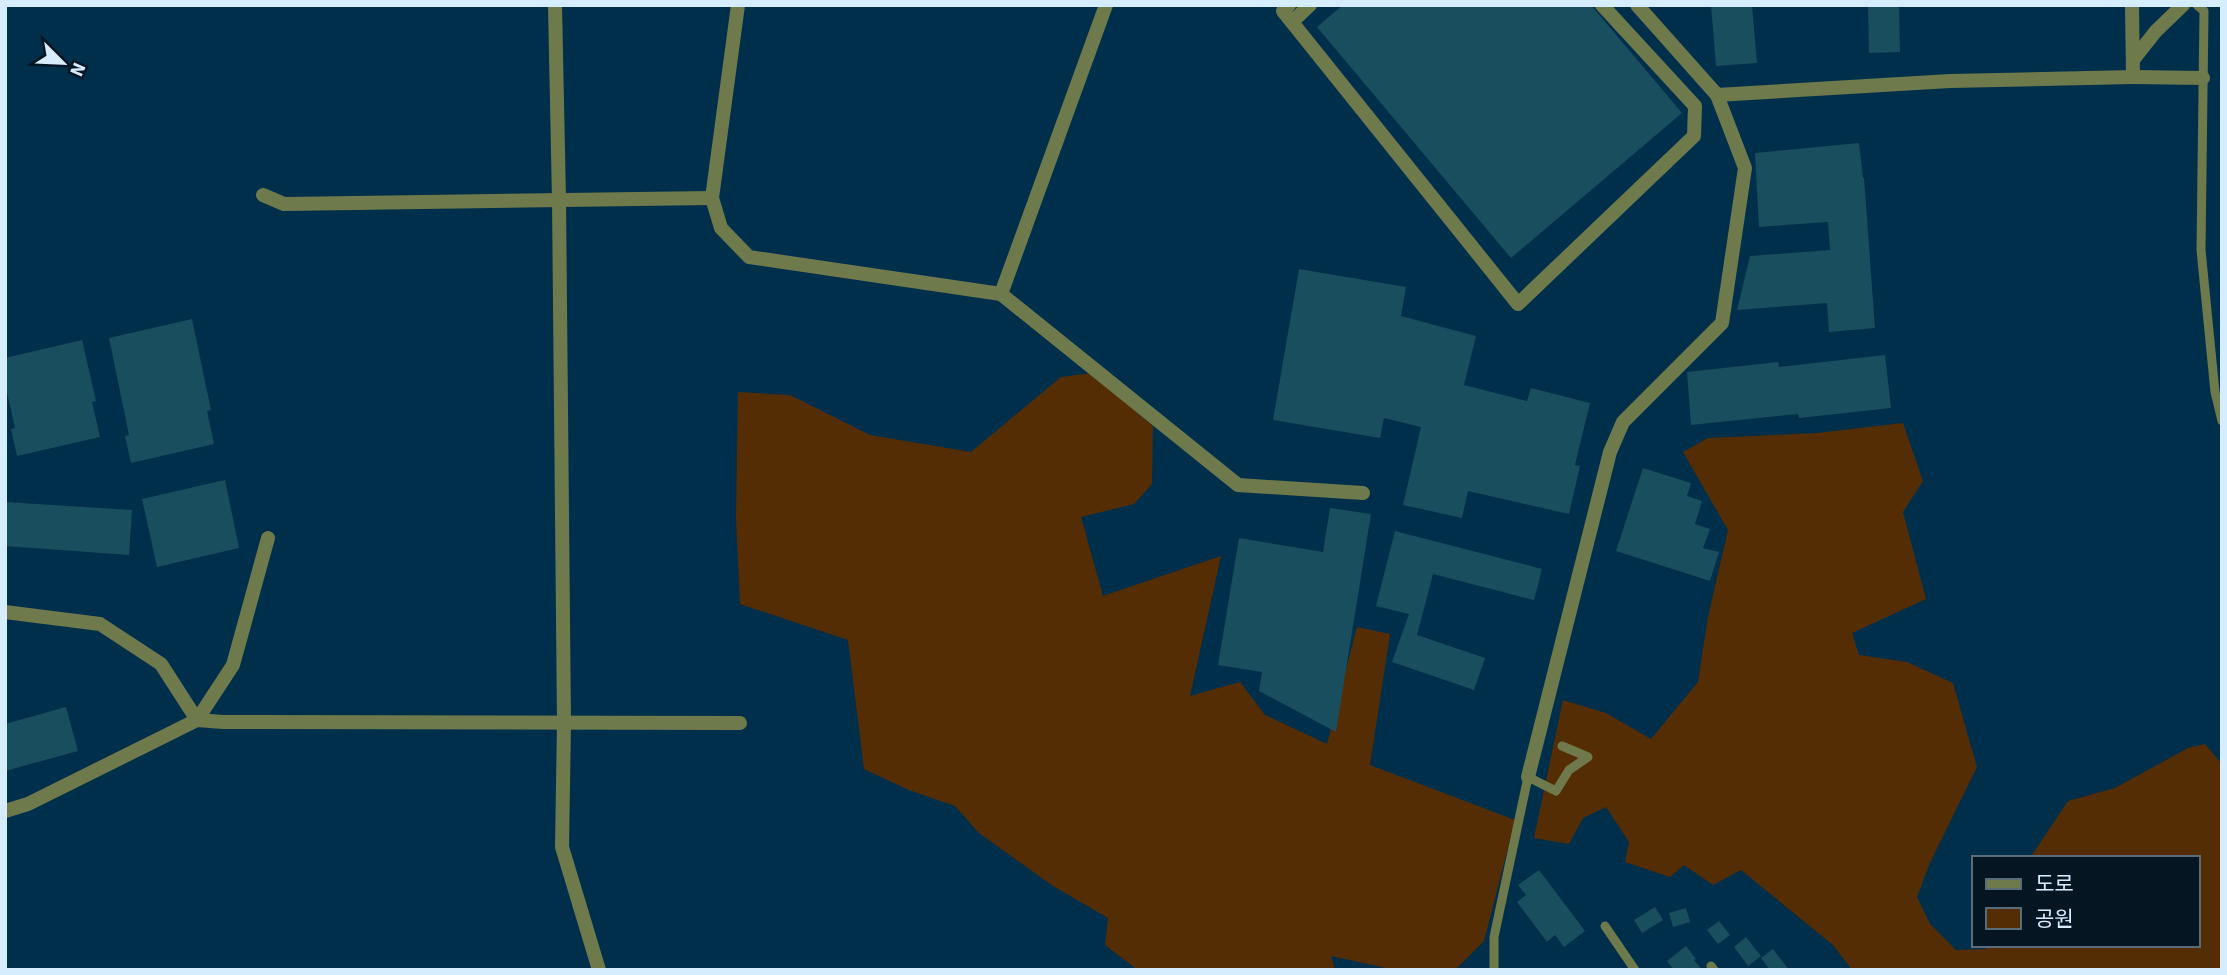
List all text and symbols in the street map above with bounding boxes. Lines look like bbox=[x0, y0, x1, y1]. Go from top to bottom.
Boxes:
north arrow bbox=[28, 28, 98, 98]
text: N bbox=[62, 58, 92, 81]
legend bbox=[1972, 856, 2199, 947]
text: 도로 bbox=[2035, 869, 2074, 899]
text: 공원 bbox=[2035, 904, 2074, 934]

